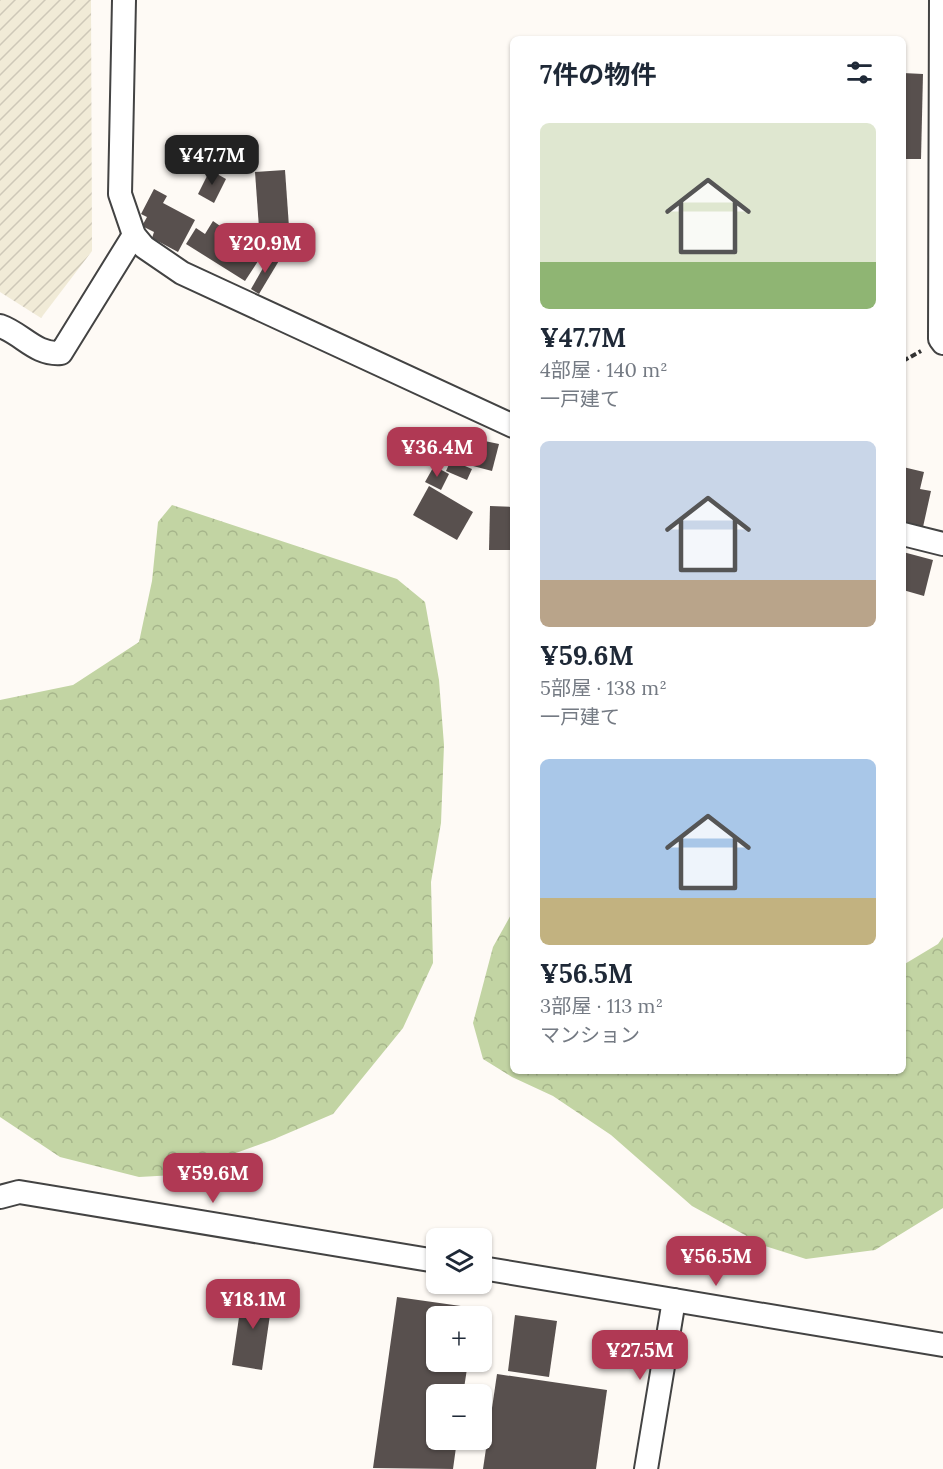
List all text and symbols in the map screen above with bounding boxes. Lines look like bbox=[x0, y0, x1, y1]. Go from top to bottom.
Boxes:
icon: filters bbox=[843, 56, 876, 89]
text: 7件の物件 bbox=[540, 58, 656, 91]
pin: ¥47.7M bbox=[163, 135, 261, 186]
text: ¥47.7M bbox=[179, 142, 245, 167]
icon: home bbox=[654, 162, 762, 270]
pin: ¥20.9M bbox=[216, 223, 314, 274]
text: ¥20.9M bbox=[228, 230, 302, 255]
text: ¥47.7M bbox=[540, 321, 626, 354]
text: 4部屋 · 140 m² bbox=[540, 357, 668, 382]
text: 一戸建て bbox=[540, 386, 620, 411]
pin: ¥36.4M bbox=[388, 427, 486, 478]
text: ¥36.4M bbox=[401, 434, 473, 459]
icon: home bbox=[654, 480, 762, 588]
text: ¥59.6M bbox=[540, 639, 634, 672]
text: 5部屋 · 138 m² bbox=[540, 675, 667, 700]
text: 一戸建て bbox=[540, 704, 620, 729]
icon: home bbox=[654, 798, 762, 906]
text: ¥56.5M bbox=[540, 957, 633, 990]
text: 3部屋 · 113 m² bbox=[540, 993, 663, 1018]
text: マンション bbox=[540, 1022, 640, 1047]
pin: ¥59.6M bbox=[164, 1153, 262, 1204]
text: ¥59.6M bbox=[177, 1160, 249, 1185]
map controls bbox=[426, 1228, 492, 1450]
button: layers bbox=[426, 1228, 492, 1294]
pin: ¥56.5M bbox=[667, 1236, 765, 1287]
text: ¥56.5M bbox=[680, 1243, 752, 1268]
pin: ¥18.1M bbox=[204, 1279, 302, 1330]
text: ¥18.1M bbox=[220, 1286, 286, 1311]
button: + bbox=[426, 1306, 492, 1372]
pin: ¥27.5M bbox=[591, 1330, 689, 1381]
text: ¥27.5M bbox=[606, 1337, 674, 1362]
button: − bbox=[426, 1384, 492, 1450]

